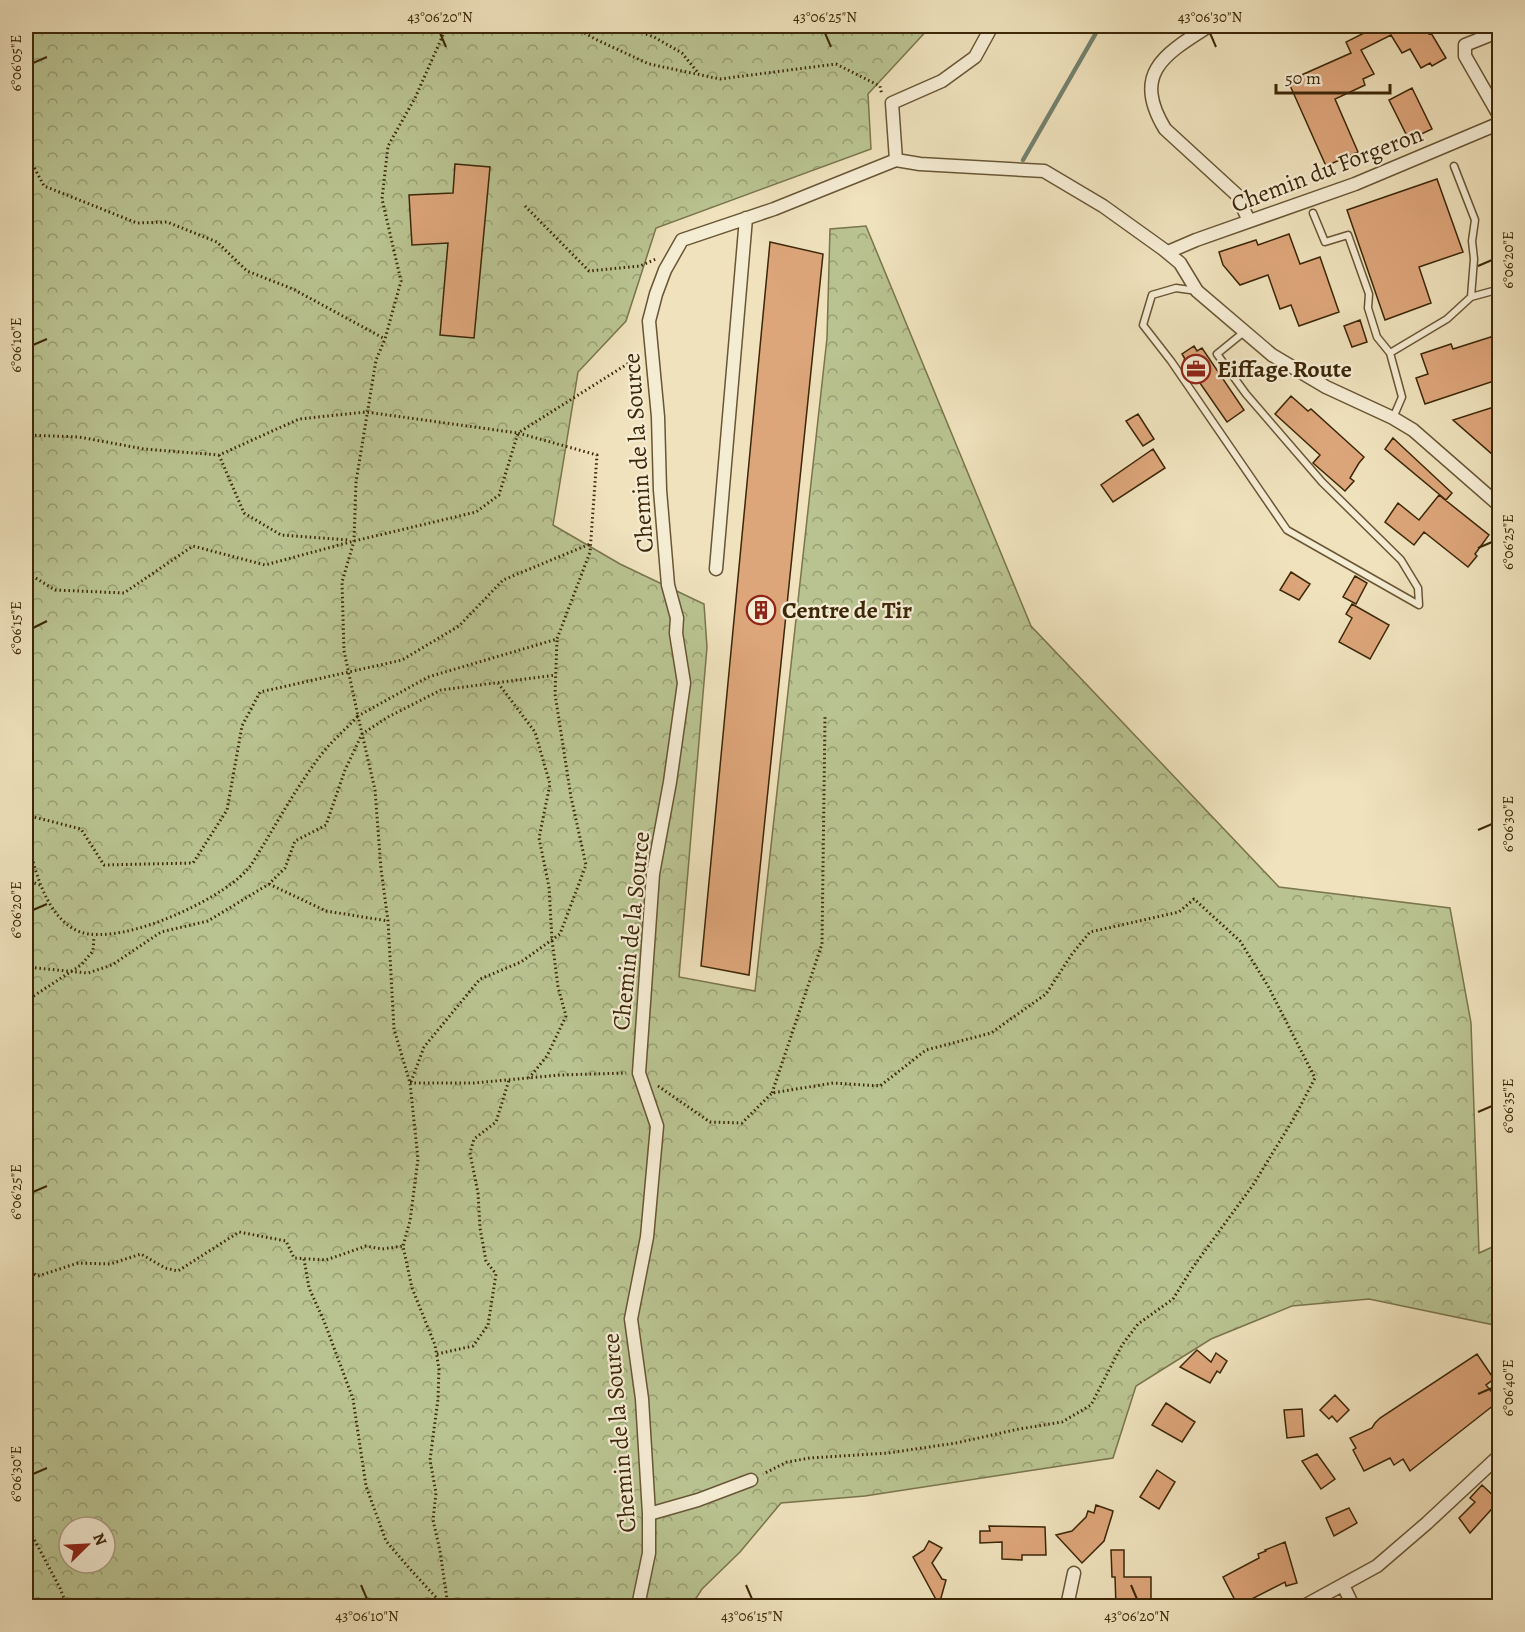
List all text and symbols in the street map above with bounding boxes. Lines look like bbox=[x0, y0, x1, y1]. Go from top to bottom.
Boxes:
text: 43°06'20"N bbox=[407, 7, 473, 27]
text: 43°06'25"N bbox=[793, 7, 857, 27]
text: 43°06'30"N bbox=[1178, 7, 1243, 27]
text: 6°06'05"E bbox=[6, 35, 26, 91]
scale bar bbox=[1276, 57, 1390, 95]
text: 50 m bbox=[1285, 66, 1321, 90]
street label: Chemin du Forgeron bbox=[1226, 118, 1428, 220]
text: 6°06'20"E bbox=[1498, 231, 1518, 289]
text: 6°06'10"E bbox=[6, 317, 26, 373]
street label: Chemin de la Source bbox=[615, 352, 661, 554]
office icon: Eiffage Route bbox=[1180, 353, 1212, 385]
place label: Eiffage Route bbox=[1217, 353, 1352, 385]
text: 6°06'25"E bbox=[1498, 514, 1518, 570]
building icon: Centre de Tir bbox=[745, 594, 777, 626]
place label: Centre de Tir bbox=[782, 594, 912, 626]
text: 6°06'15"E bbox=[6, 601, 26, 655]
text: 6°06'30"E bbox=[1498, 796, 1518, 852]
street label: Chemin de la Source bbox=[605, 830, 657, 1032]
text: 6°06'20"E bbox=[6, 881, 26, 939]
text: 6°06'35"E bbox=[1498, 1078, 1518, 1134]
text: 6°06'25"E bbox=[6, 1164, 26, 1220]
street label: Chemin de la Source bbox=[594, 1332, 644, 1534]
text: 6°06'40"E bbox=[1498, 1359, 1518, 1417]
text: 6°06'30"E bbox=[6, 1446, 26, 1502]
north arrow bbox=[57, 1515, 117, 1575]
text: N bbox=[87, 1530, 112, 1549]
text: 43°06'10"N bbox=[335, 1606, 399, 1626]
text: 43°06'15"N bbox=[721, 1606, 783, 1626]
text: 43°06'20"N bbox=[1104, 1606, 1170, 1626]

